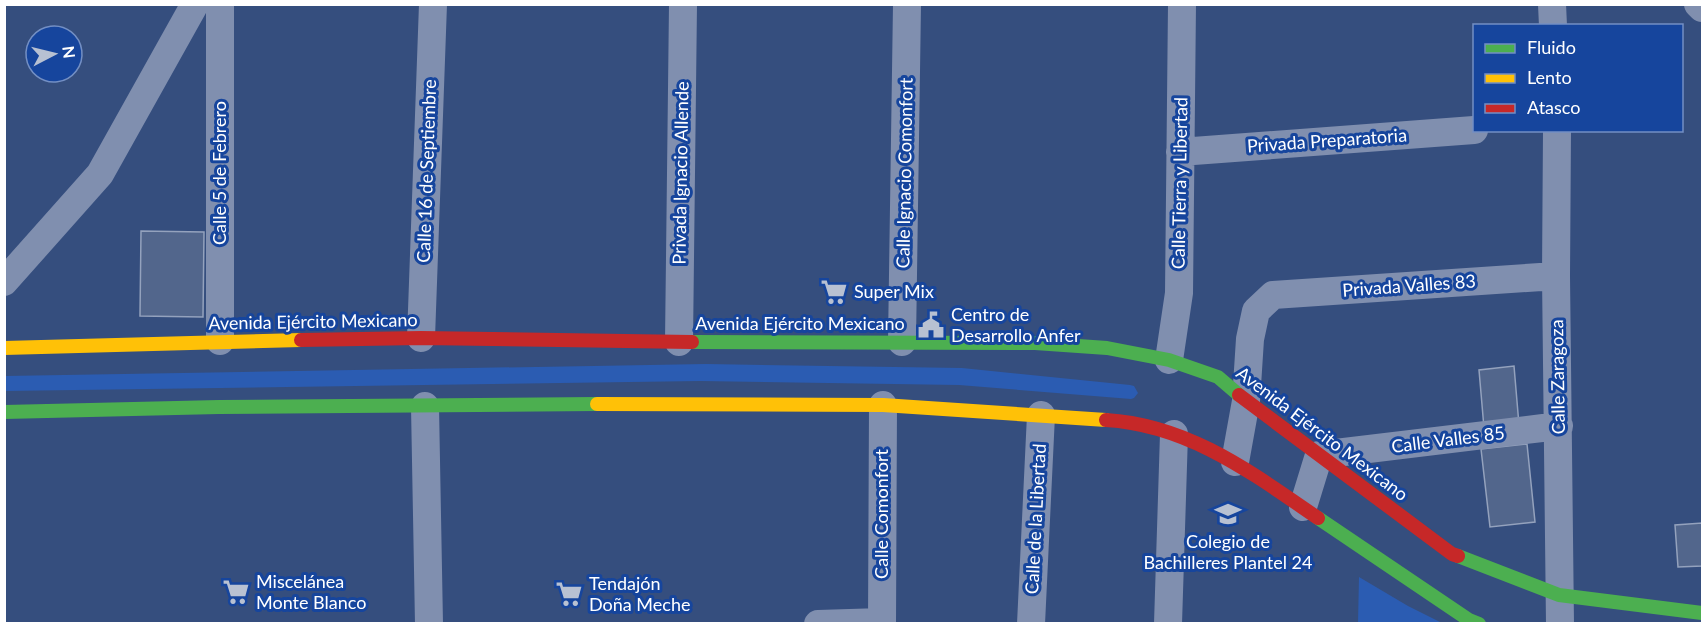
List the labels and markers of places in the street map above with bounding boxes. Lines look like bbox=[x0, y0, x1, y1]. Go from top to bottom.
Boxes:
supermarket icon: Super Mix bbox=[819, 277, 849, 307]
place label: Super Mix bbox=[854, 280, 934, 302]
place label: Centro de Desarrollo Anfer bbox=[951, 303, 1081, 346]
public building icon: Centro de Desarrollo Anfer bbox=[916, 310, 946, 340]
school or university icon: Colegio de Bachilleres Plantel 24 bbox=[1213, 499, 1243, 529]
place label: Colegio de Bachilleres Plantel 24 bbox=[1143, 530, 1313, 573]
place label: Miscelánea Monte Blanco bbox=[256, 570, 366, 613]
place label: Tendajón Doña Meche bbox=[589, 572, 690, 615]
supermarket icon: Miscelánea Monte Blanco bbox=[221, 577, 251, 607]
supermarket icon: Tendajón Doña Meche bbox=[554, 579, 584, 609]

